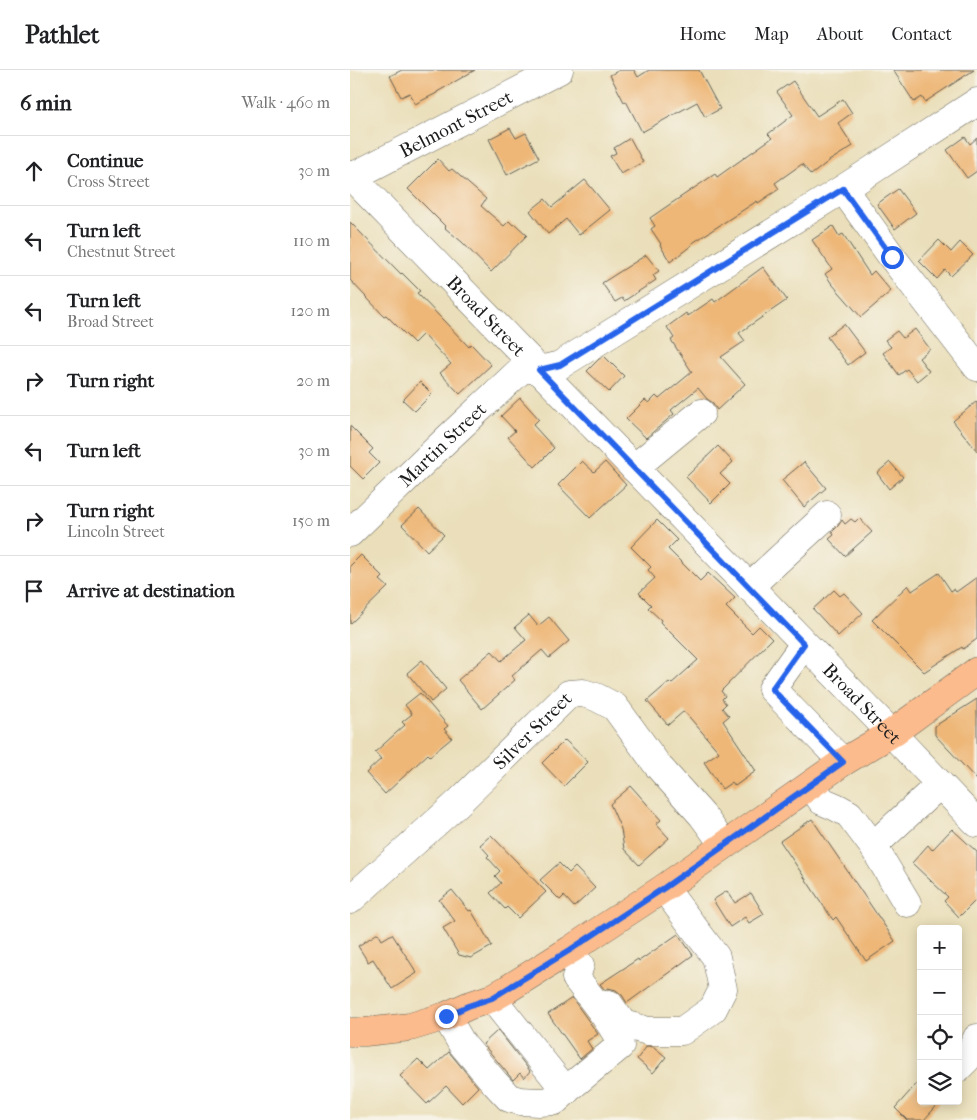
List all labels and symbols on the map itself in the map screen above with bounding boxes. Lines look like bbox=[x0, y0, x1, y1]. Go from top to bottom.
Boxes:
street label: Belmont Street bbox=[396, 86, 517, 163]
route start bbox=[881, 246, 904, 269]
street label: Broad Street bbox=[442, 272, 530, 361]
street label: Martin Street bbox=[395, 398, 491, 492]
street label: Broad Street bbox=[818, 659, 906, 749]
street label: Silver Street bbox=[489, 687, 577, 774]
route end bbox=[435, 1005, 458, 1028]

